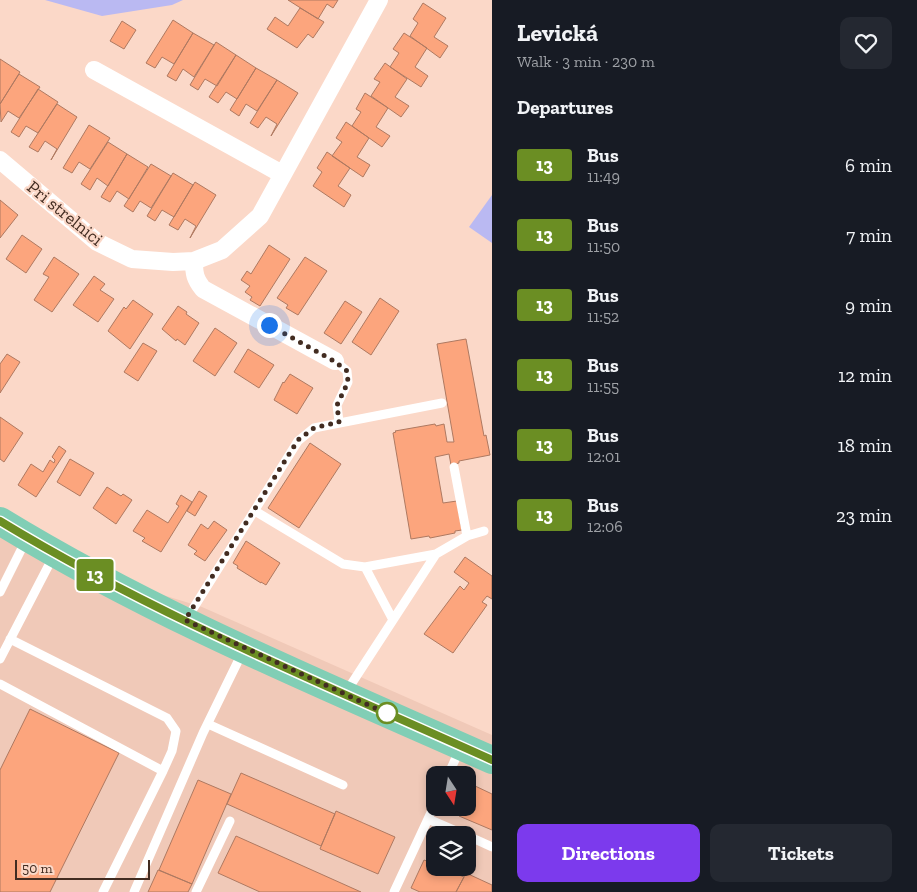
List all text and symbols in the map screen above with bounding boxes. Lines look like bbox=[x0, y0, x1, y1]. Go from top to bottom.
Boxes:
button: heart bbox=[840, 17, 892, 69]
text: Levická bbox=[517, 18, 598, 47]
text: Walk · 3 min · 230 m bbox=[517, 52, 655, 71]
text: Departures bbox=[517, 96, 613, 119]
text: Bus bbox=[587, 144, 619, 167]
text: 13 bbox=[536, 154, 553, 176]
text: 6 min bbox=[845, 154, 892, 177]
text: 11:49 bbox=[587, 167, 620, 186]
street label: Pri strelnici bbox=[23, 176, 107, 250]
text: Bus bbox=[587, 214, 619, 237]
text: 13 bbox=[536, 224, 553, 246]
text: 7 min bbox=[846, 224, 892, 247]
text: 11:50 bbox=[587, 237, 620, 256]
text: Bus bbox=[587, 284, 619, 307]
text: 13 bbox=[536, 294, 553, 316]
text: 9 min bbox=[845, 294, 892, 317]
text: 11:52 bbox=[587, 307, 619, 326]
your location bbox=[257, 313, 282, 338]
text: Bus bbox=[587, 354, 619, 377]
text: 13 bbox=[536, 364, 553, 386]
text: 12 min bbox=[838, 364, 892, 387]
text: 11:55 bbox=[587, 377, 619, 396]
text: Bus bbox=[587, 424, 619, 447]
text: 13 bbox=[536, 434, 553, 456]
text: 18 min bbox=[838, 434, 892, 457]
text: 12:01 bbox=[587, 447, 620, 466]
text: Bus bbox=[587, 494, 619, 517]
text: 13 bbox=[536, 504, 553, 526]
text: 23 min bbox=[836, 504, 892, 527]
text: 12:06 bbox=[587, 517, 623, 536]
line badge: 13 bbox=[72, 559, 118, 591]
text: 13 bbox=[87, 564, 103, 586]
unlabelled marker bbox=[376, 702, 398, 724]
north arrow bbox=[426, 766, 476, 816]
map controls bbox=[426, 766, 476, 876]
button: Directions bbox=[517, 824, 700, 882]
button: Tickets bbox=[710, 824, 892, 882]
button: layers bbox=[426, 826, 476, 876]
scale bar bbox=[15, 857, 150, 880]
text: 50 m bbox=[22, 860, 53, 877]

